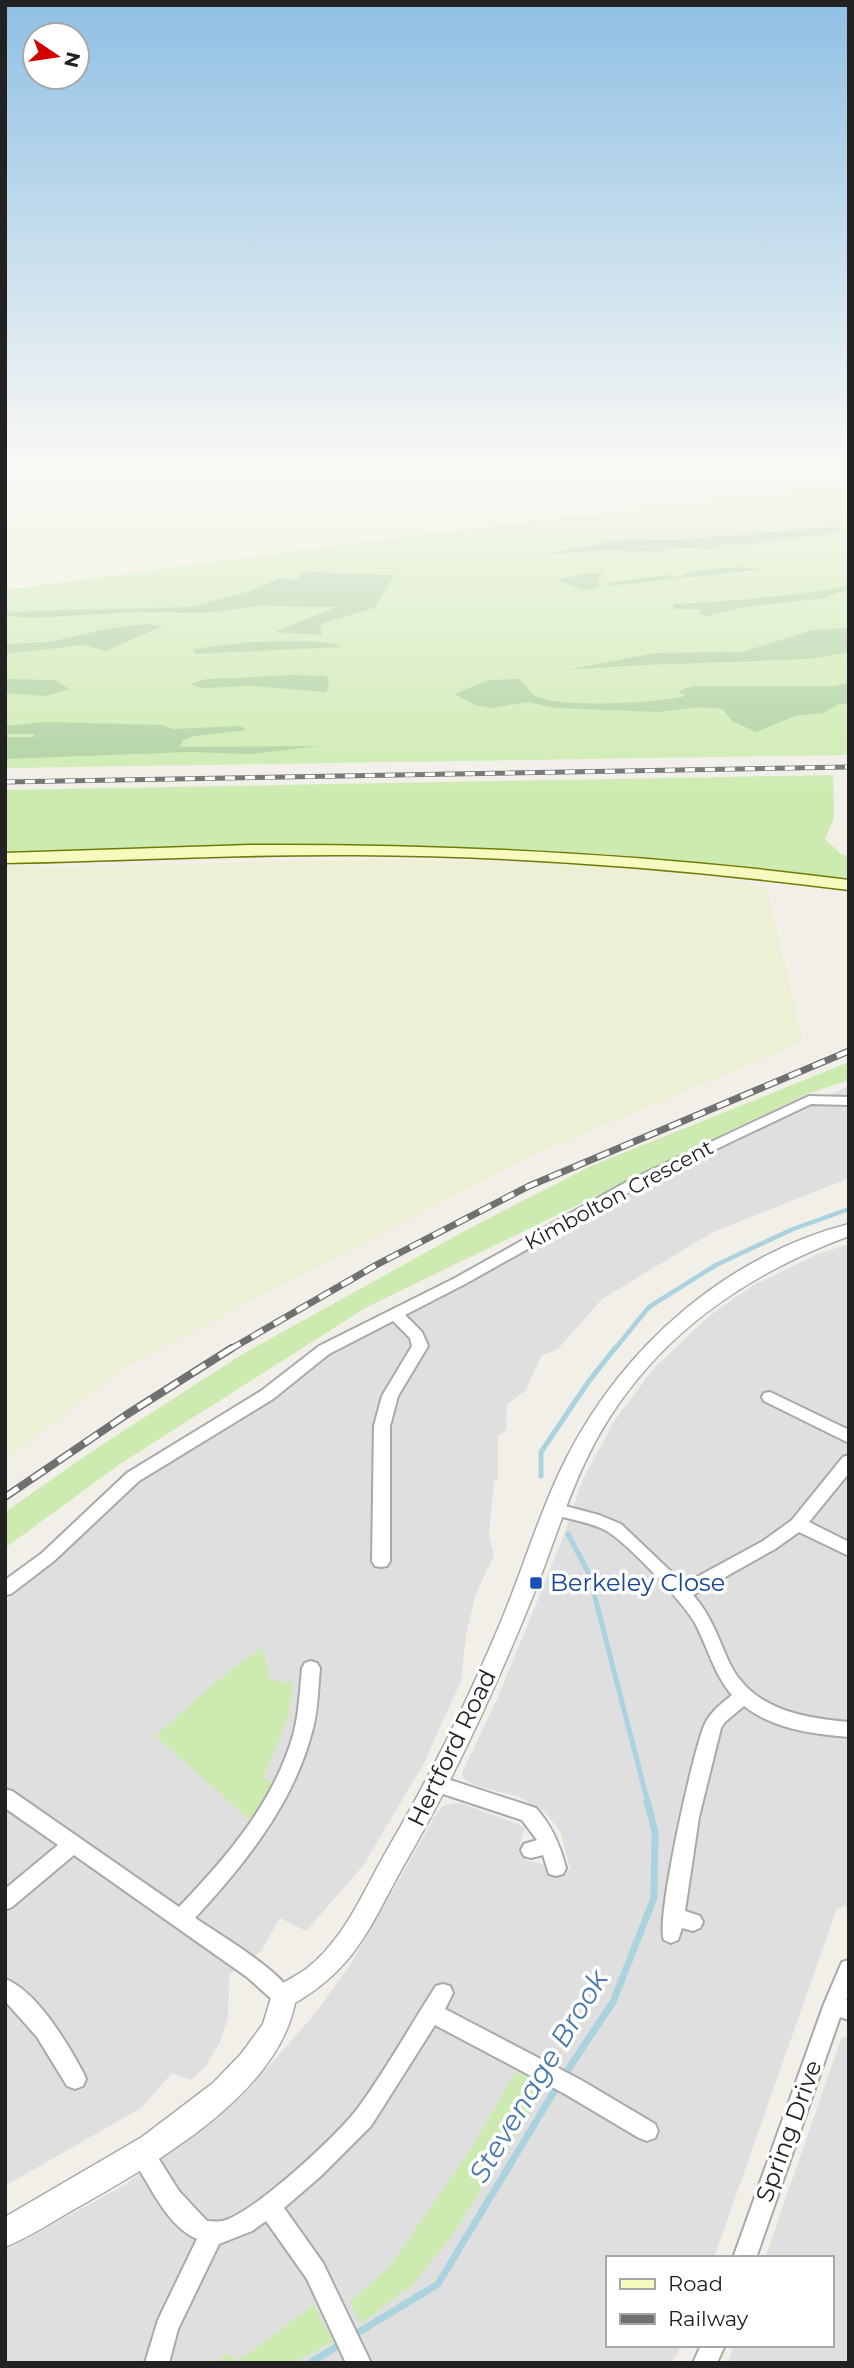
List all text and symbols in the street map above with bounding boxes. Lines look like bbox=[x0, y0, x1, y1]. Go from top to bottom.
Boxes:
north arrow bbox=[21, 21, 91, 91]
text: N bbox=[59, 50, 85, 70]
street label: Kimbolton Crescent bbox=[520, 1134, 717, 1255]
place label: Berkeley Close bbox=[550, 1568, 725, 1597]
marker: Berkeley Close bbox=[528, 1575, 544, 1591]
street label: Hertford Road bbox=[401, 1664, 502, 1831]
water label: Stevenage Brook bbox=[461, 1963, 615, 2188]
street label: Spring Drive bbox=[749, 2056, 828, 2206]
legend bbox=[606, 2256, 833, 2347]
text: Road bbox=[668, 2271, 723, 2296]
text: Railway bbox=[668, 2306, 749, 2331]

